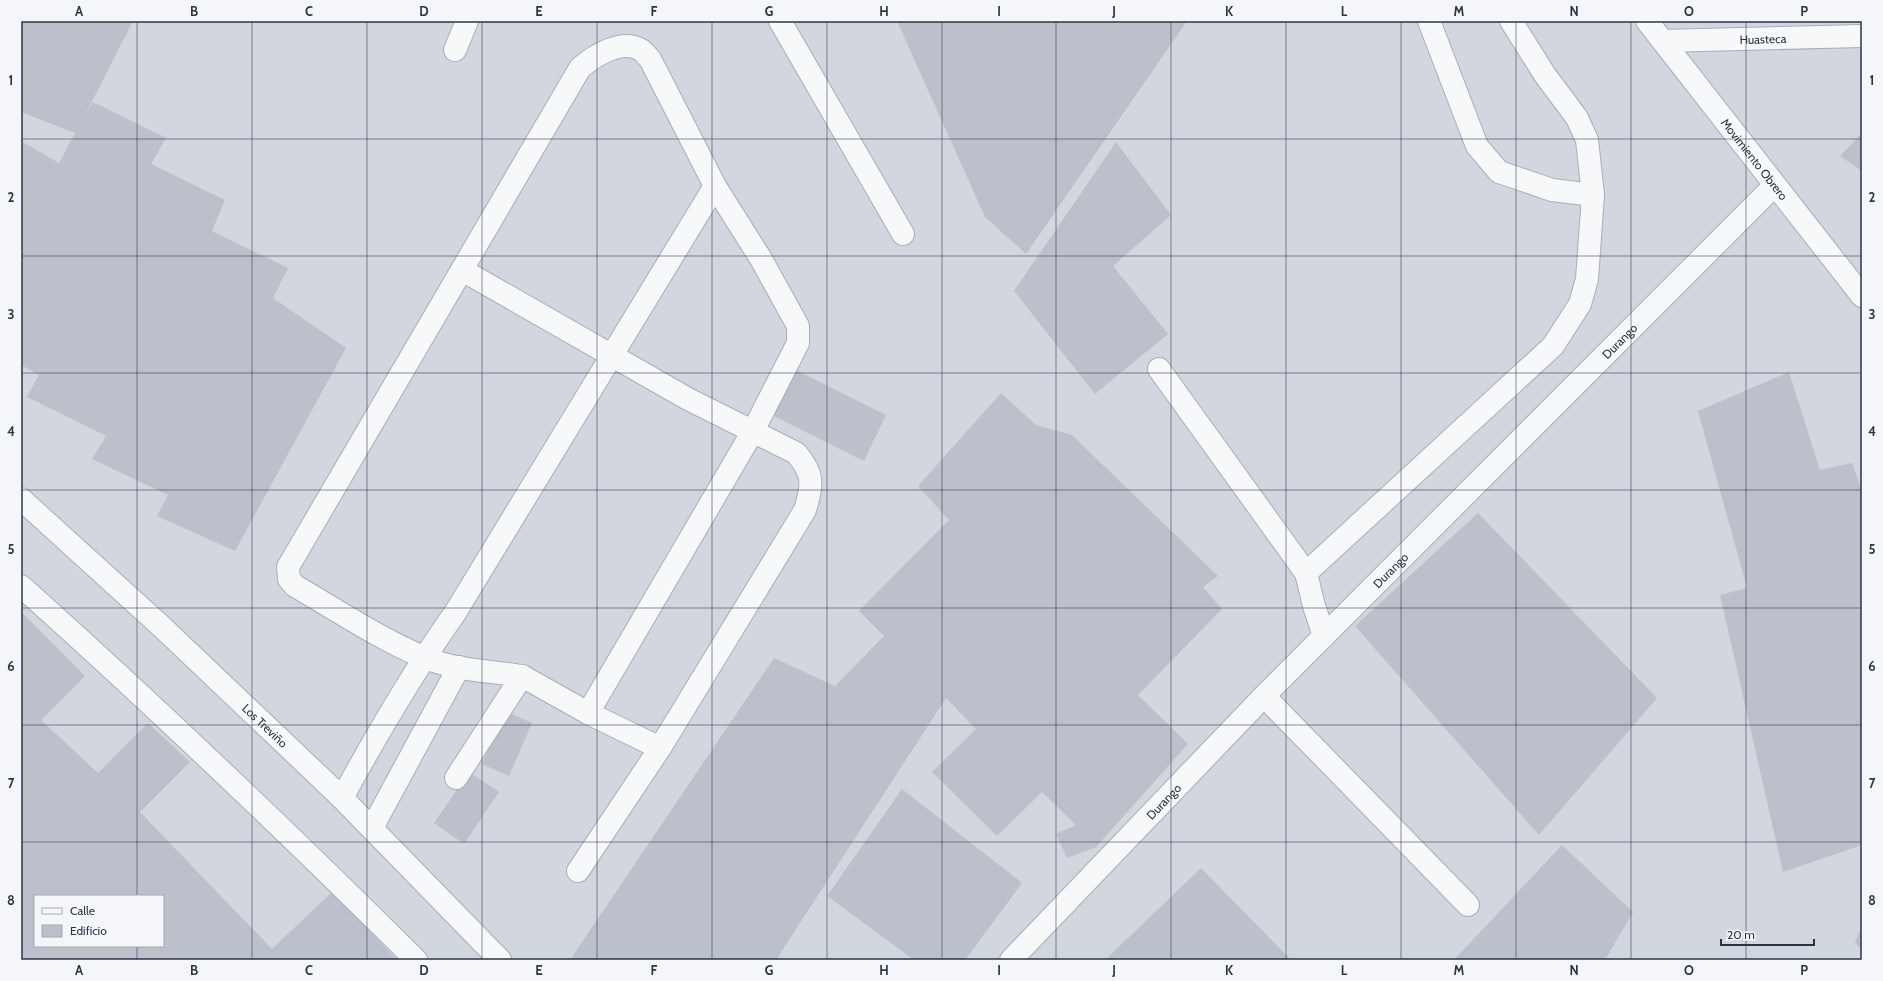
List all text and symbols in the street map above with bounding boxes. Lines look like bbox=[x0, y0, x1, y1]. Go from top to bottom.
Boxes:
text: A bbox=[75, 3, 84, 19]
text: B bbox=[190, 3, 198, 19]
text: C bbox=[305, 3, 313, 19]
text: D bbox=[419, 3, 429, 19]
text: E bbox=[535, 3, 543, 19]
text: F bbox=[651, 3, 658, 19]
text: G bbox=[765, 3, 774, 19]
text: H bbox=[879, 3, 889, 19]
text: I bbox=[997, 3, 1001, 19]
text: J bbox=[1111, 3, 1116, 19]
text: K bbox=[1225, 3, 1234, 19]
text: L bbox=[1341, 3, 1348, 19]
text: M bbox=[1454, 3, 1465, 19]
text: N bbox=[1569, 3, 1579, 19]
text: O bbox=[1684, 3, 1694, 19]
text: P bbox=[1800, 3, 1808, 19]
street label: Huasteca bbox=[1739, 30, 1787, 47]
text: 1 bbox=[9, 72, 13, 88]
text: 1 bbox=[1870, 72, 1874, 88]
street label: Movimiento Obrero bbox=[1718, 115, 1792, 203]
text: 2 bbox=[8, 189, 15, 205]
text: 2 bbox=[1869, 189, 1876, 205]
text: 3 bbox=[7, 306, 15, 322]
text: 3 bbox=[1868, 306, 1876, 322]
street label: Durango bbox=[1598, 320, 1640, 362]
text: 4 bbox=[7, 423, 15, 439]
text: 4 bbox=[1868, 423, 1876, 439]
text: 5 bbox=[8, 541, 15, 557]
text: 5 bbox=[1869, 541, 1876, 557]
street label: Durango bbox=[1369, 549, 1411, 591]
text: 6 bbox=[7, 658, 15, 674]
text: 6 bbox=[1868, 658, 1876, 674]
street label: Los Treviño bbox=[240, 700, 291, 751]
text: 7 bbox=[8, 775, 15, 791]
text: 7 bbox=[1869, 775, 1876, 791]
street label: Durango bbox=[1143, 780, 1184, 822]
text: 8 bbox=[7, 892, 15, 908]
text: 8 bbox=[1868, 892, 1876, 908]
legend bbox=[34, 895, 164, 947]
text: Calle bbox=[70, 903, 95, 918]
scale bar bbox=[1721, 921, 1814, 947]
text: Edificio bbox=[70, 923, 107, 938]
text: 20 m bbox=[1727, 927, 1755, 942]
text: A bbox=[75, 962, 84, 978]
text: B bbox=[190, 962, 198, 978]
text: C bbox=[305, 962, 313, 978]
text: D bbox=[419, 962, 429, 978]
text: E bbox=[535, 962, 543, 978]
text: F bbox=[651, 962, 658, 978]
text: G bbox=[765, 962, 774, 978]
text: H bbox=[879, 962, 889, 978]
text: I bbox=[997, 962, 1001, 978]
text: J bbox=[1111, 962, 1116, 978]
text: K bbox=[1225, 962, 1234, 978]
text: L bbox=[1341, 962, 1348, 978]
text: M bbox=[1454, 962, 1465, 978]
text: N bbox=[1569, 962, 1579, 978]
text: O bbox=[1684, 962, 1694, 978]
text: P bbox=[1800, 962, 1808, 978]

